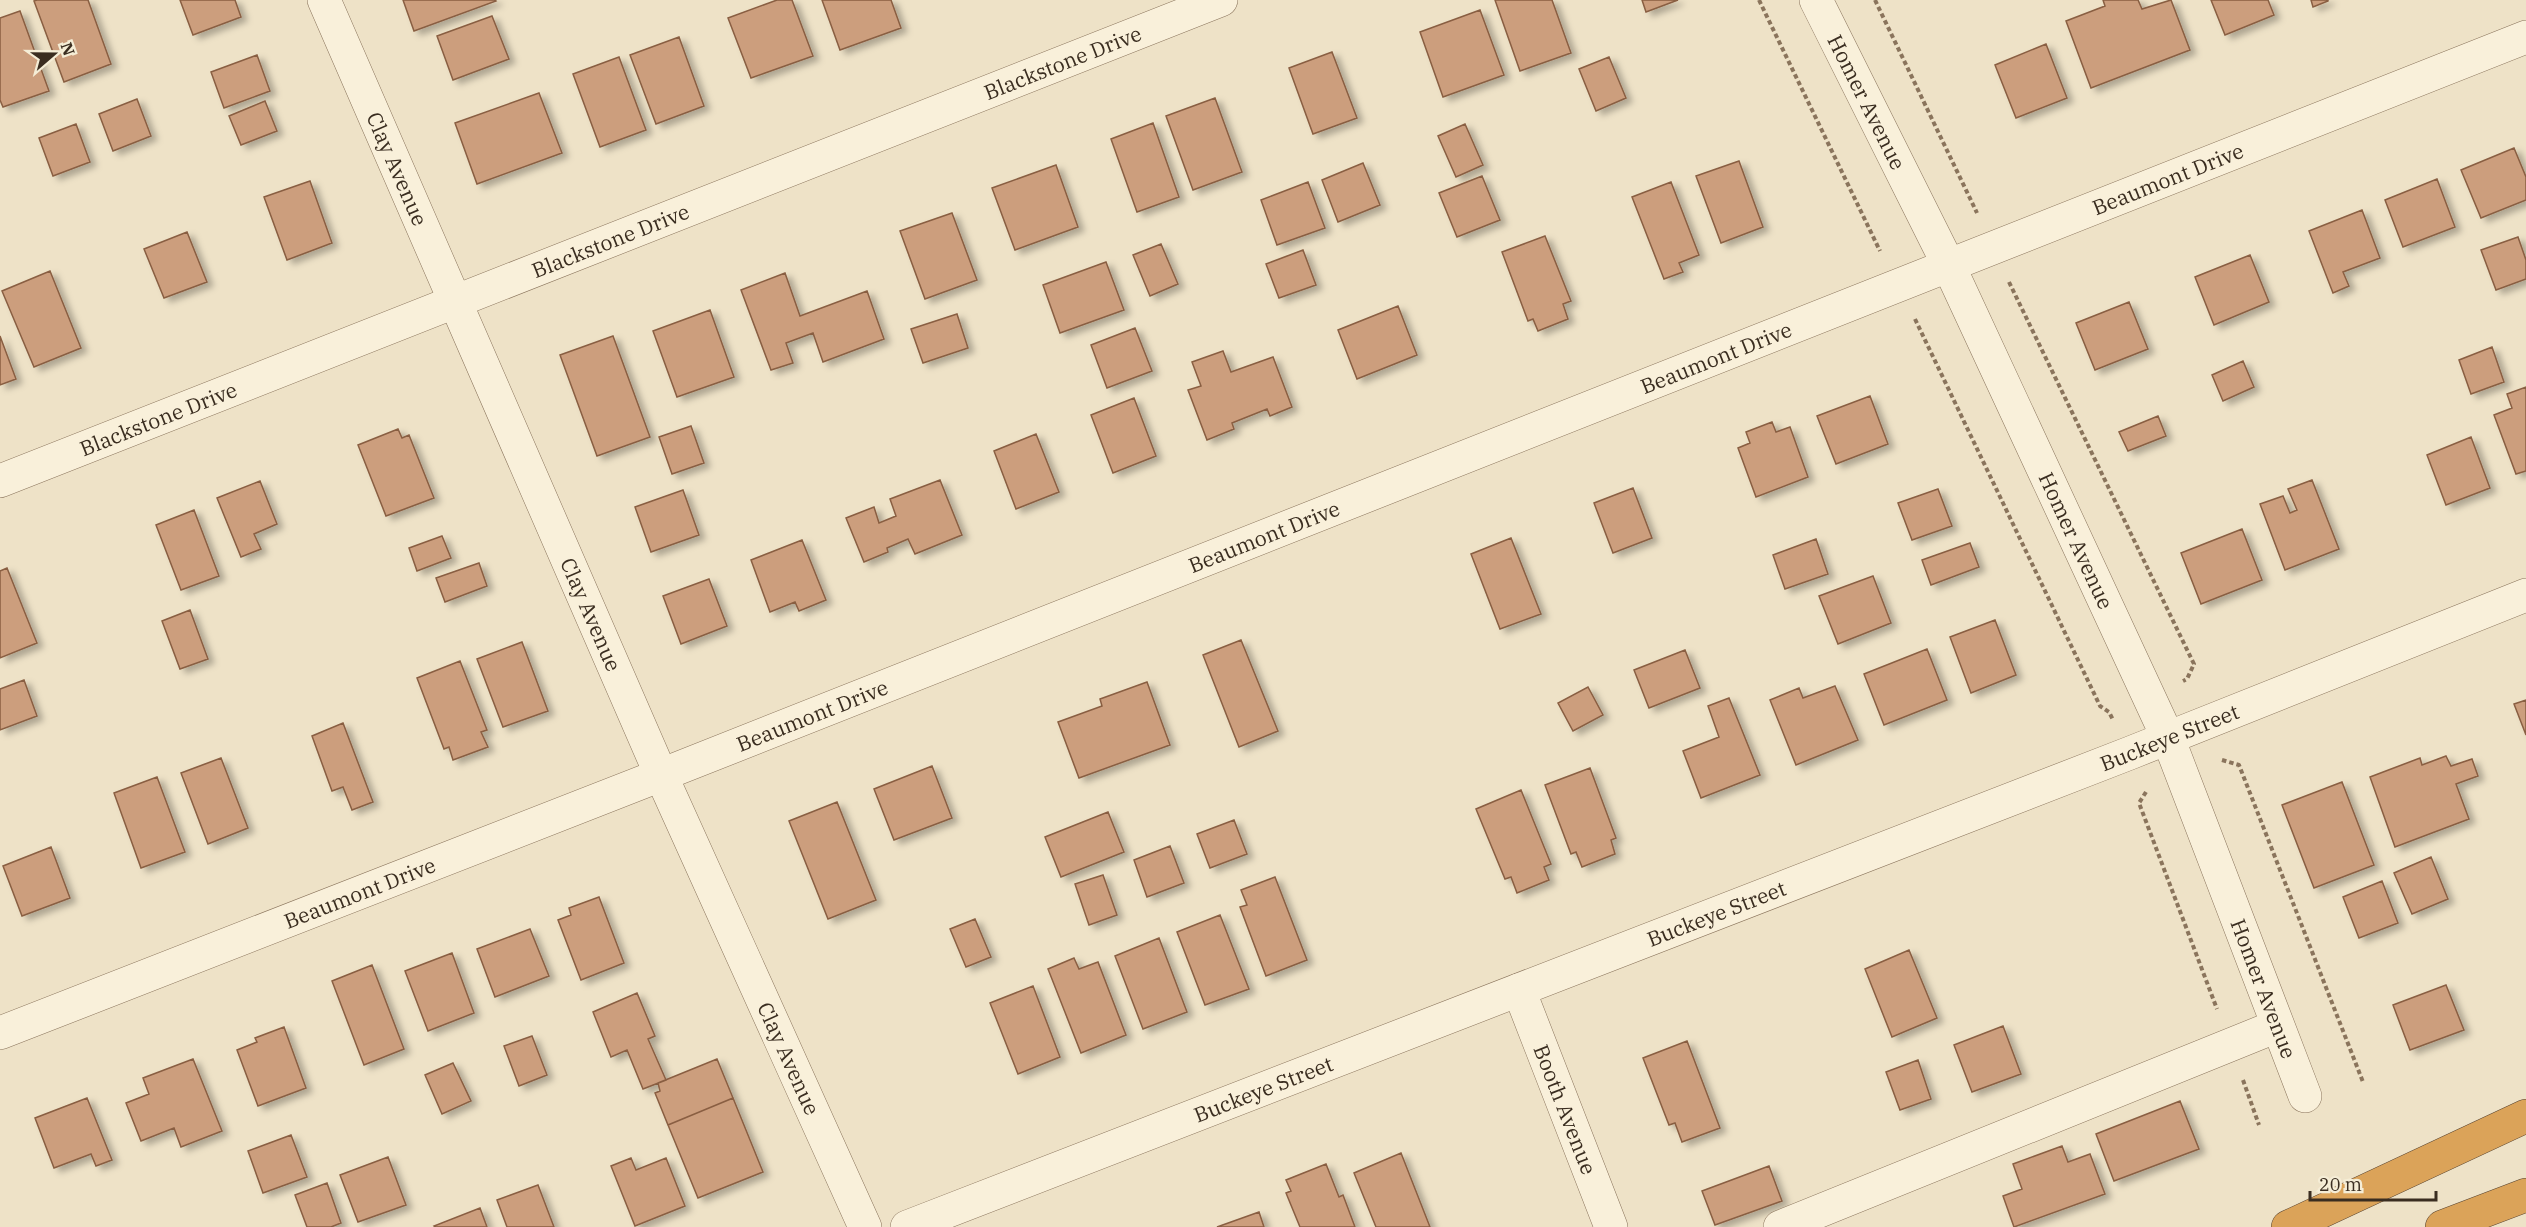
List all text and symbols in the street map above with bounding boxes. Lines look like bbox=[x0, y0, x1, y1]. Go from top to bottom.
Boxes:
street label: Blackstone Drive bbox=[980, 19, 1145, 106]
north arrow bbox=[24, 24, 84, 84]
street label: Homer Avenue bbox=[1821, 30, 1913, 174]
text: N bbox=[57, 40, 80, 58]
street label: Clay Avenue bbox=[360, 108, 434, 230]
street label: Beaumont Drive bbox=[2088, 136, 2248, 221]
street label: Blackstone Drive bbox=[528, 197, 693, 284]
street label: Beaumont Drive bbox=[1636, 315, 1796, 400]
street label: Blackstone Drive bbox=[75, 375, 241, 462]
street label: Homer Avenue bbox=[2033, 468, 2120, 613]
street label: Beaumont Drive bbox=[1184, 494, 1344, 579]
street label: Clay Avenue bbox=[554, 553, 628, 676]
street label: Beaumont Drive bbox=[732, 673, 892, 758]
street label: Buckeye Street bbox=[2096, 697, 2243, 777]
street label: Beaumont Drive bbox=[280, 850, 439, 935]
street label: Buckeye Street bbox=[1643, 874, 1790, 953]
street label: Homer Avenue bbox=[2224, 915, 2303, 1063]
street label: Clay Avenue bbox=[751, 997, 827, 1119]
street label: Booth Avenue bbox=[1527, 1040, 1603, 1178]
street label: Buckeye Street bbox=[1190, 1049, 1337, 1129]
scale bar bbox=[2310, 1164, 2436, 1202]
text: 20 m bbox=[2319, 1173, 2362, 1196]

